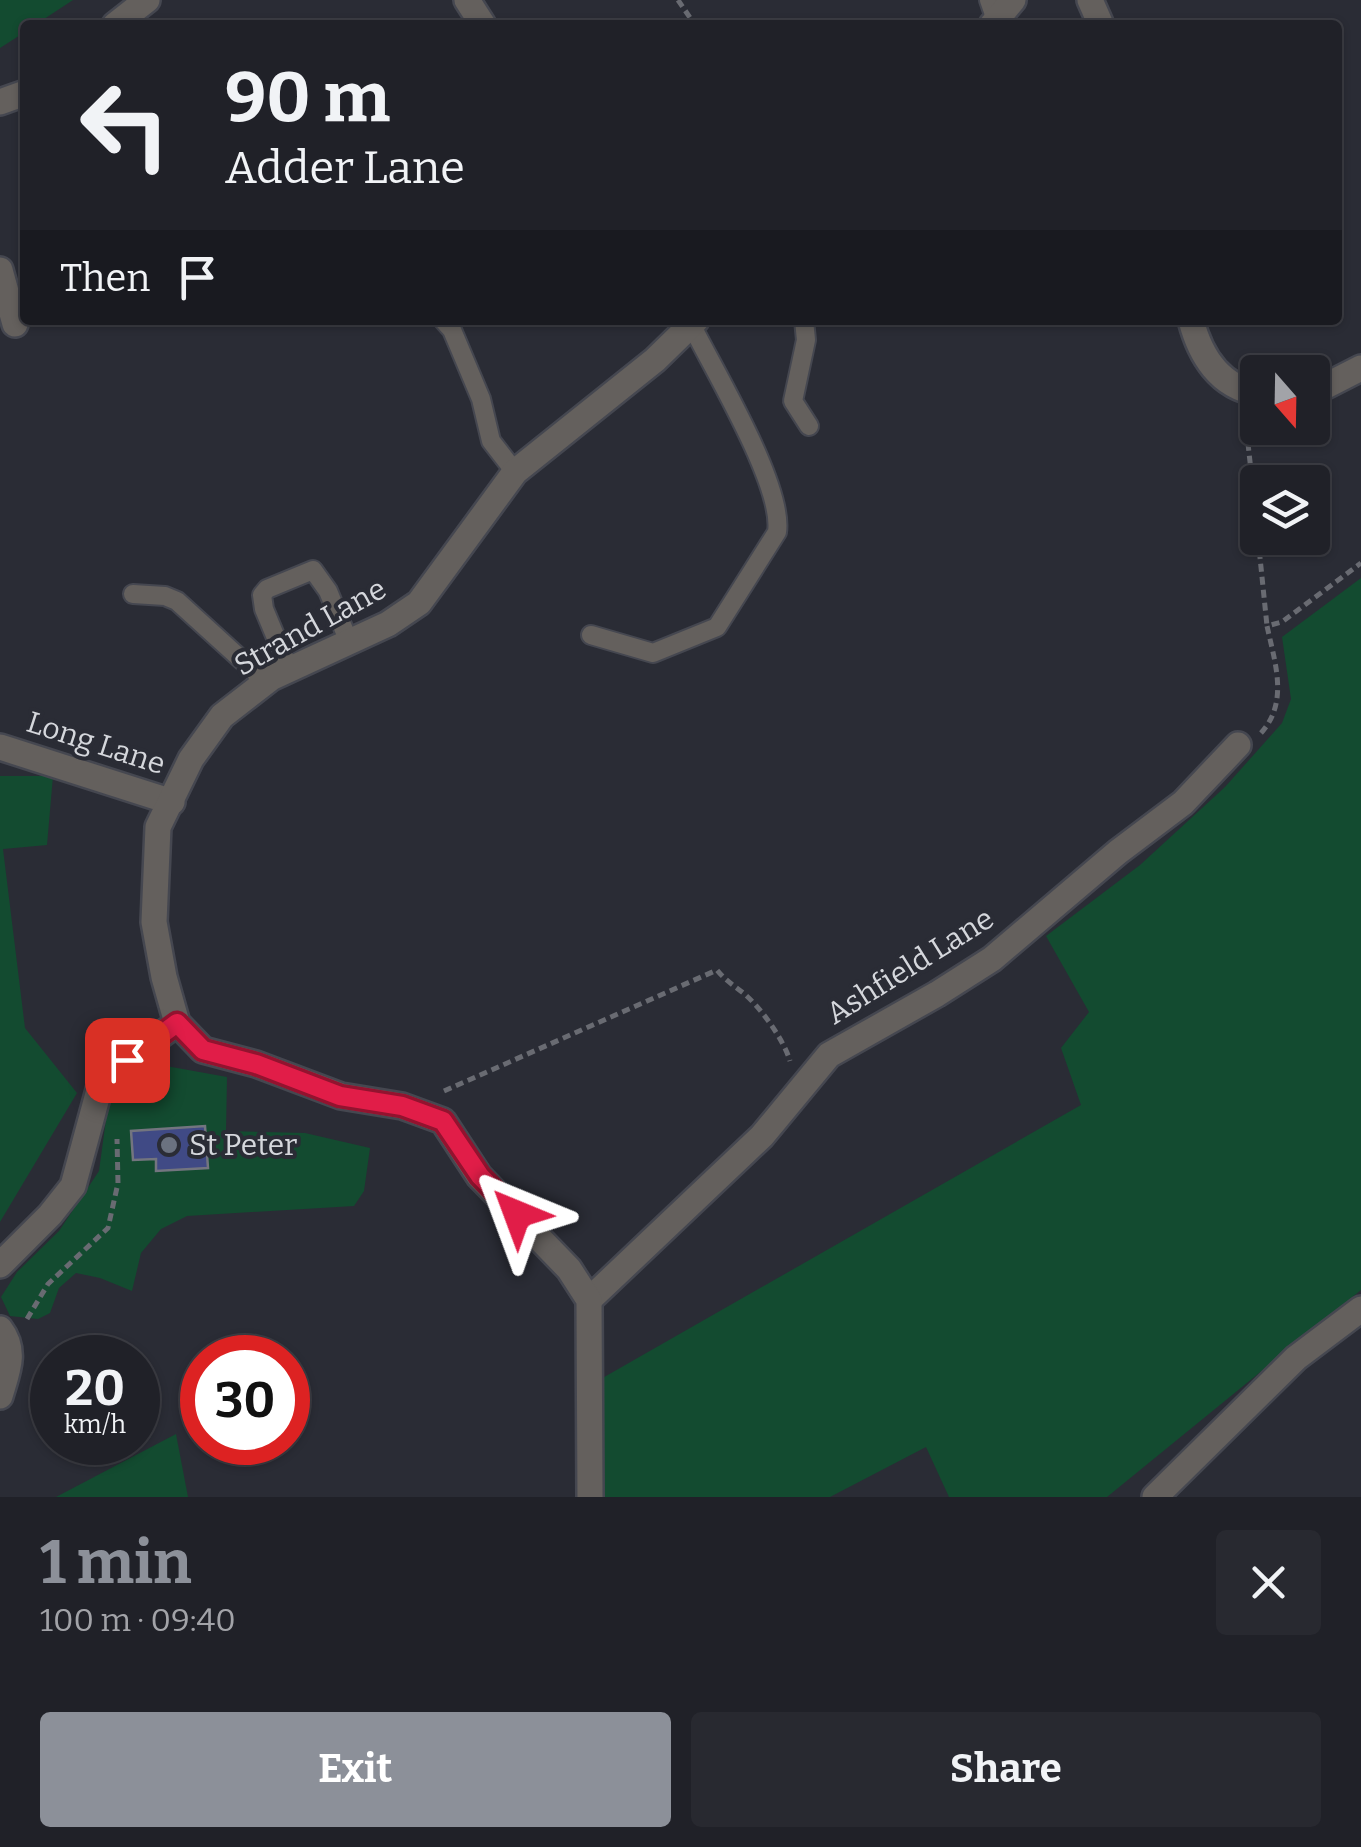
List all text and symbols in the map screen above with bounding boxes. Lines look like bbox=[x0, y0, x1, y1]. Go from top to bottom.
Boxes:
text: 90 m bbox=[225, 56, 390, 140]
icon: left bbox=[60, 60, 190, 190]
text: Adder Lane bbox=[225, 141, 465, 195]
icon: arrive bbox=[170, 250, 225, 305]
text: Then bbox=[60, 255, 150, 301]
north arrow bbox=[1240, 355, 1330, 445]
map controls bbox=[1240, 355, 1330, 555]
button: layers bbox=[1240, 465, 1330, 555]
street label: Strand Lane bbox=[228, 571, 392, 683]
street label: Long Lane bbox=[22, 704, 170, 782]
street label: Ashfield Lane bbox=[820, 900, 1000, 1032]
pin bbox=[85, 1018, 170, 1103]
icon: arrive bbox=[100, 1033, 155, 1088]
place label: St Peter bbox=[189, 1127, 297, 1163]
marker: St Peter bbox=[158, 1134, 180, 1156]
position arrow bbox=[465, 1162, 569, 1266]
speed limit sign: 30 bbox=[180, 1335, 310, 1465]
text: 20 bbox=[65, 1358, 125, 1418]
text: km/h bbox=[64, 1410, 126, 1440]
text: 1 min bbox=[40, 1527, 192, 1599]
button: close bbox=[1216, 1530, 1321, 1635]
text: 100 m · 09:40 bbox=[40, 1601, 236, 1639]
button: Exit bbox=[40, 1712, 671, 1827]
button: Share bbox=[691, 1712, 1321, 1827]

